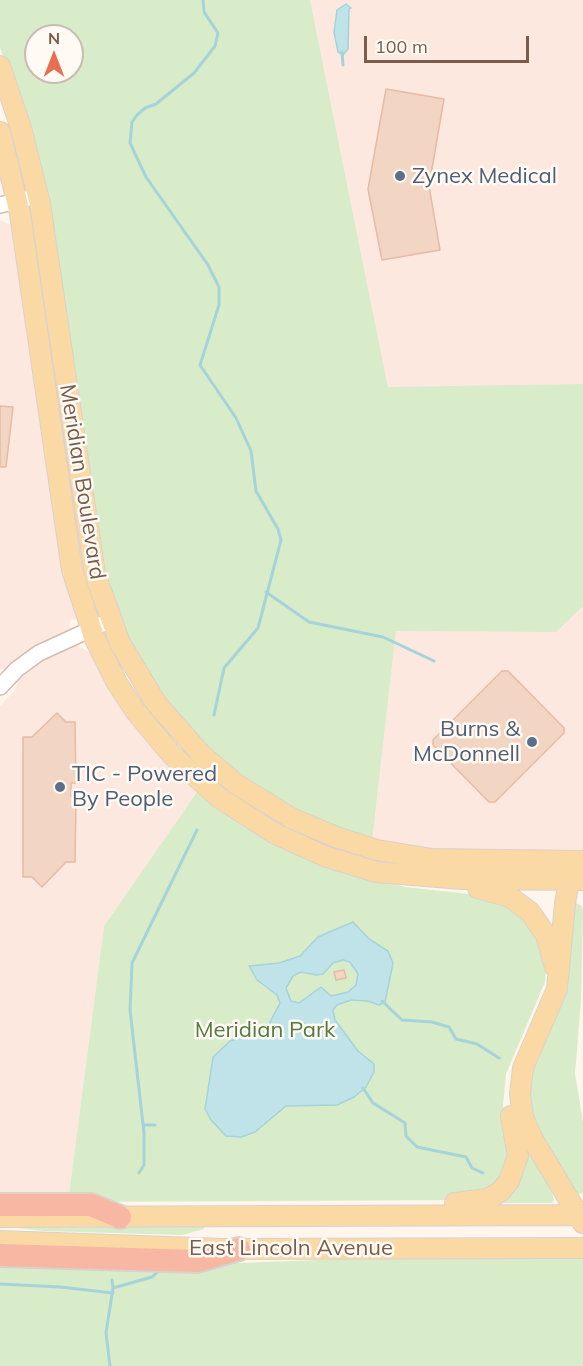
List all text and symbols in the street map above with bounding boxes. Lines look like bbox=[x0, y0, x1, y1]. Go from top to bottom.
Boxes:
north arrow bbox=[24, 24, 84, 84]
scale bar bbox=[367, 24, 532, 62]
text: N bbox=[48, 28, 60, 48]
text: 100 m bbox=[375, 35, 428, 58]
place label: Zynex Medical bbox=[412, 163, 557, 189]
marker: Zynex Medical bbox=[393, 169, 407, 183]
street label: Meridian Boulevard bbox=[54, 382, 110, 582]
place label: Burns & McDonnell bbox=[413, 716, 520, 768]
marker: Burns & McDonnell bbox=[525, 735, 539, 749]
place label: TIC - Powered By People bbox=[72, 761, 217, 812]
marker: TIC - Powered By People bbox=[53, 780, 67, 794]
park label: Meridian Park bbox=[195, 1017, 335, 1043]
street label: East Lincoln Avenue bbox=[189, 1235, 393, 1261]

